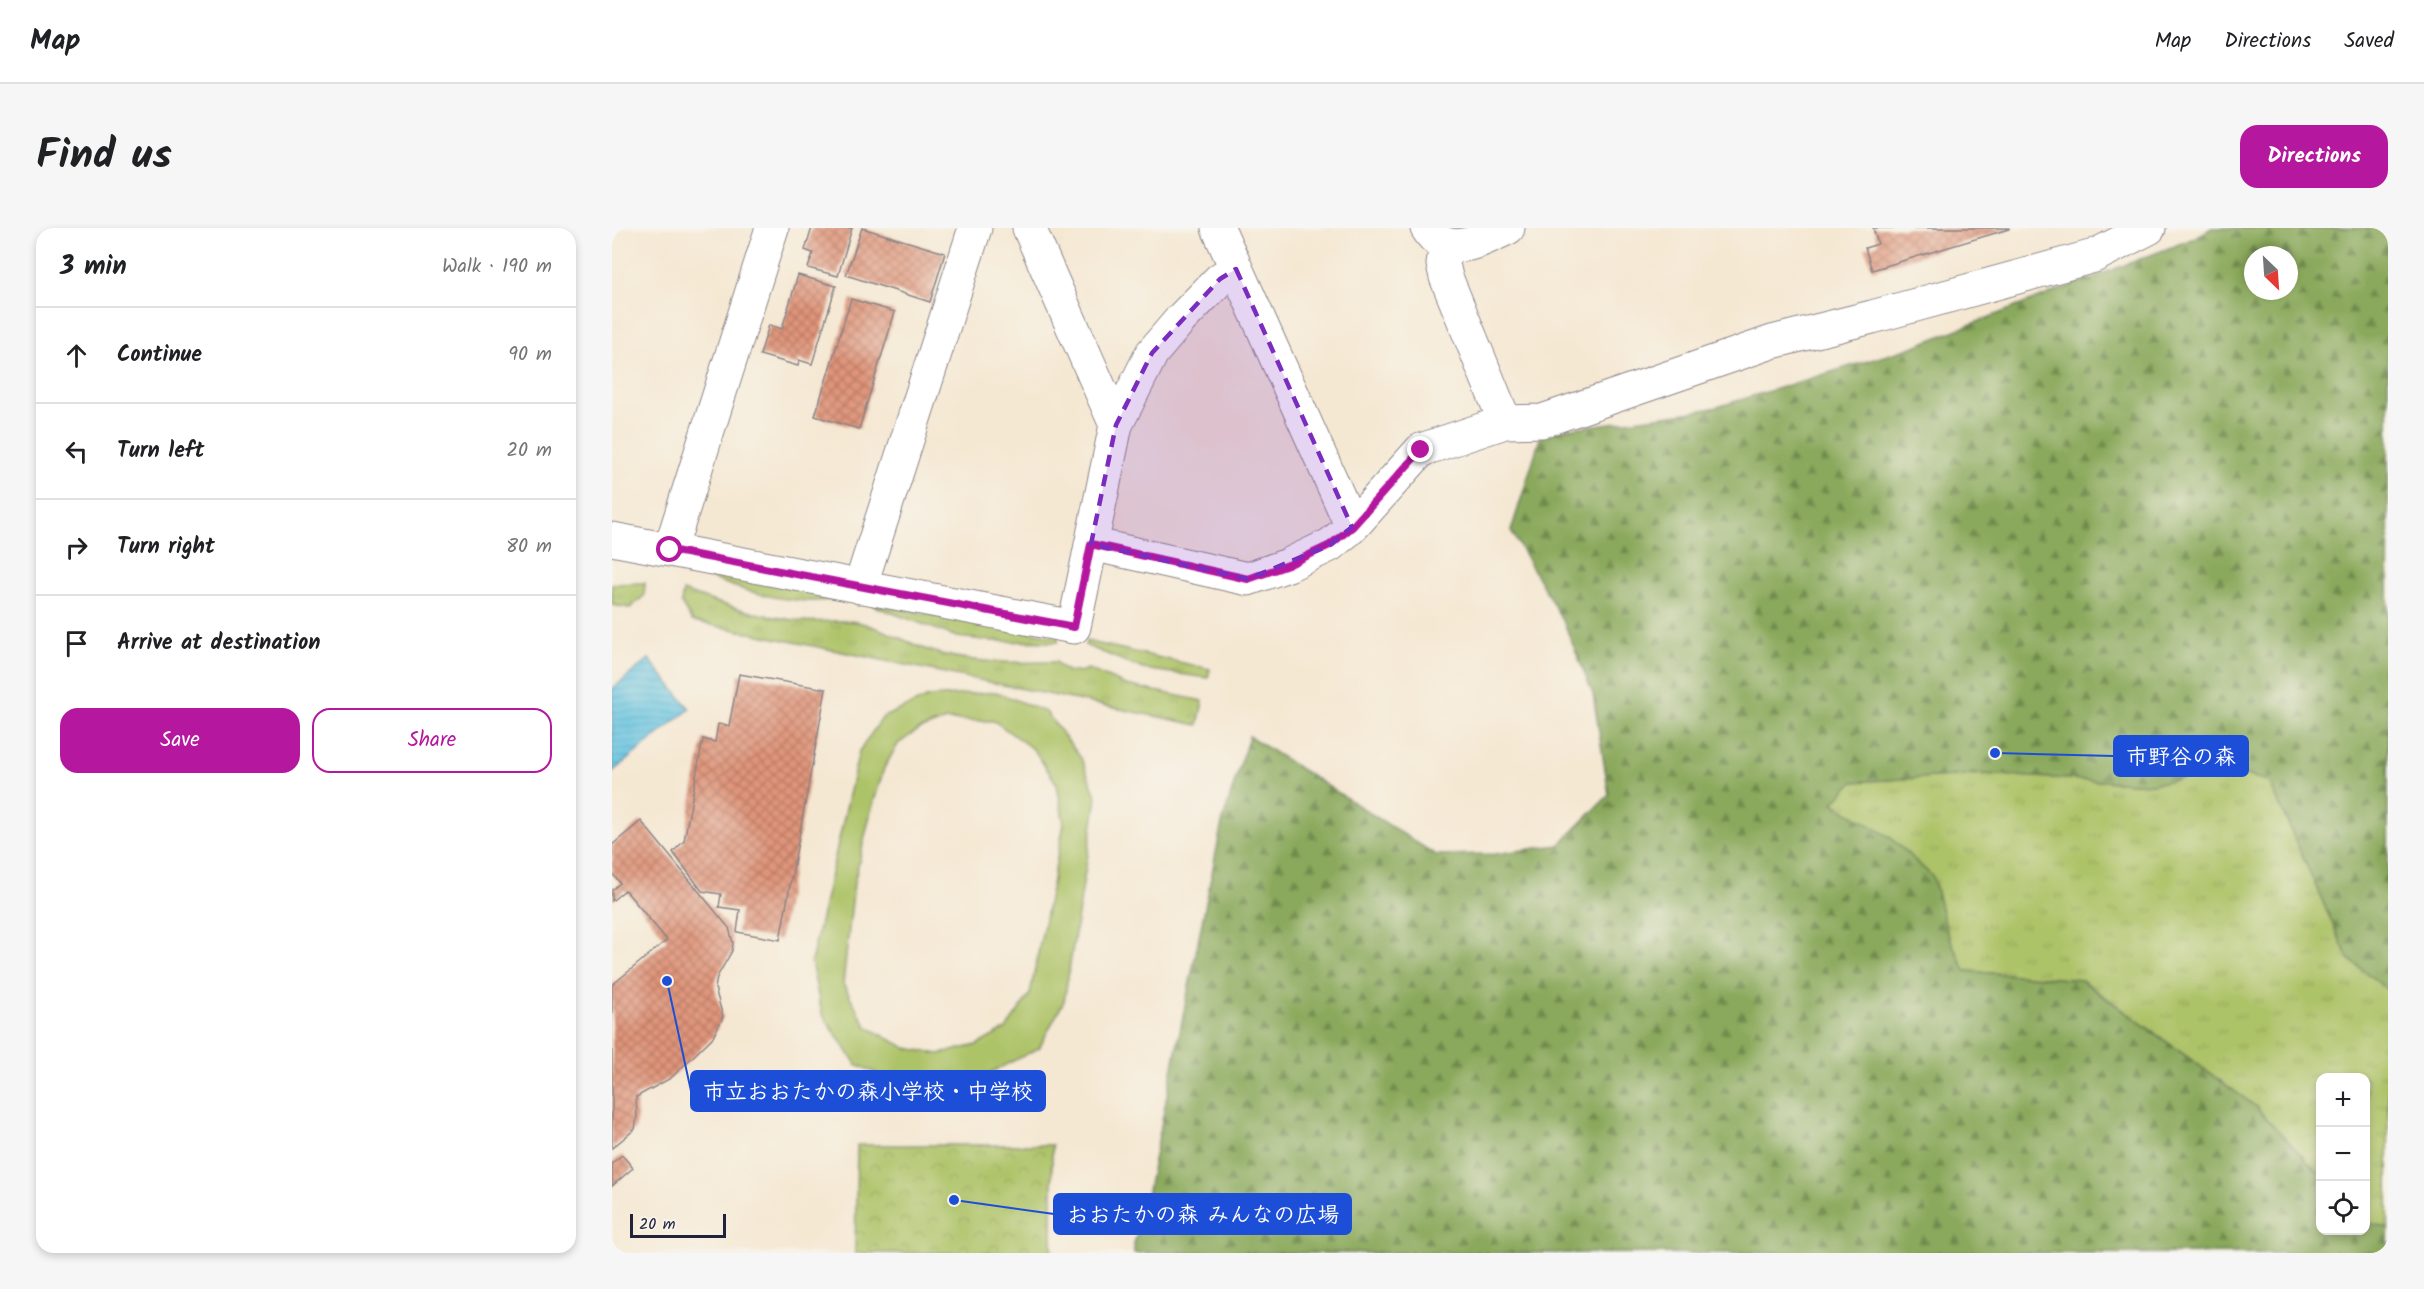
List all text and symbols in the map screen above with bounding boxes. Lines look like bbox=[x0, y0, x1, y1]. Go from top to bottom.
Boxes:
text: Map bbox=[30, 19, 81, 64]
text: Map bbox=[2155, 25, 2191, 58]
text: Directions bbox=[2224, 25, 2311, 58]
text: Saved bbox=[2344, 25, 2394, 58]
text: Find us bbox=[36, 123, 172, 190]
button: Directions bbox=[2240, 125, 2388, 188]
text: 3 min bbox=[60, 246, 127, 288]
north arrow bbox=[2244, 246, 2298, 300]
text: Walk · 190 m bbox=[442, 251, 552, 283]
text: Continue bbox=[117, 338, 202, 373]
icon: ahead bbox=[60, 339, 93, 372]
text: 90 m bbox=[508, 339, 552, 371]
text: Turn left bbox=[117, 434, 204, 469]
icon: left bbox=[60, 435, 93, 468]
text: 20 m bbox=[506, 435, 552, 467]
route end bbox=[1407, 436, 1433, 462]
text: Turn right bbox=[117, 530, 215, 565]
icon: right bbox=[60, 531, 93, 564]
text: 80 m bbox=[506, 531, 552, 563]
route start bbox=[656, 536, 682, 562]
text: Arrive at destination bbox=[117, 626, 320, 661]
icon: arrive bbox=[60, 627, 93, 660]
button: Save bbox=[60, 708, 300, 773]
button: Share bbox=[312, 708, 552, 773]
callout: 市野谷の森 bbox=[2114, 736, 2248, 776]
text: 市野谷の森 bbox=[2126, 741, 2236, 776]
callout: 市立おおたかの森小学校・中学校 bbox=[691, 1071, 1045, 1111]
map controls bbox=[2316, 1073, 2370, 1235]
button: + bbox=[2316, 1073, 2370, 1127]
text: 市立おおたかの森小学校・中学校 bbox=[703, 1076, 1033, 1111]
button: − bbox=[2316, 1127, 2370, 1181]
button: locate bbox=[2316, 1181, 2370, 1235]
callout: おおたかの森 みんなの広場 bbox=[1054, 1194, 1351, 1234]
text: おおたかの森 みんなの広場 bbox=[1067, 1199, 1339, 1234]
scale bar bbox=[630, 1211, 726, 1238]
text: 20 m bbox=[639, 1212, 675, 1237]

